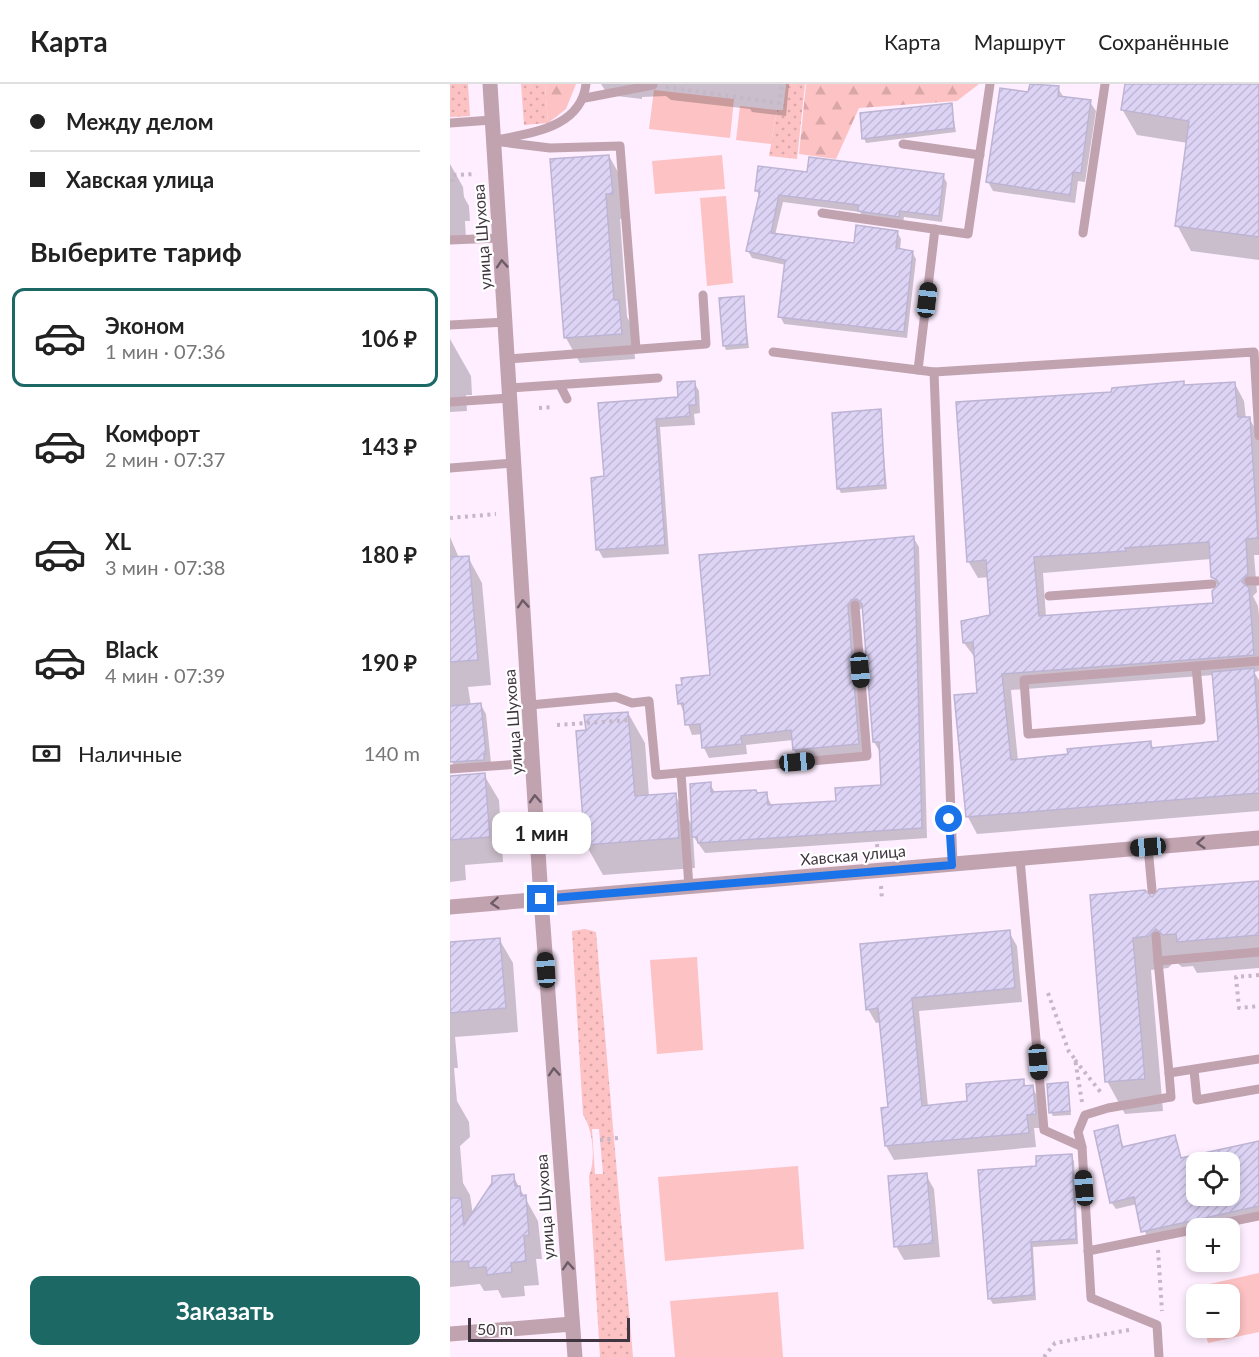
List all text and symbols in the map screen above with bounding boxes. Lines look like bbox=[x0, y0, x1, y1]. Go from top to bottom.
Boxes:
text: Карта bbox=[30, 24, 108, 58]
text: Карта bbox=[884, 29, 941, 54]
text: Маршрут bbox=[974, 29, 1065, 54]
text: Сохранённые bbox=[1098, 29, 1229, 54]
text: Между делом bbox=[66, 108, 213, 135]
text: Хавская улица bbox=[66, 166, 214, 193]
street label: улица Шухова bbox=[468, 184, 495, 290]
text: Выберите тариф bbox=[30, 235, 242, 268]
one-way arrow bbox=[495, 259, 508, 268]
car bbox=[916, 281, 938, 319]
icon: car bbox=[33, 311, 87, 365]
text: Эконом bbox=[105, 312, 185, 339]
text: 106 ₽ bbox=[361, 325, 417, 352]
text: 1 мин · 07:36 bbox=[105, 339, 225, 363]
icon: car bbox=[33, 419, 87, 473]
text: Комфорт bbox=[105, 420, 200, 447]
text: 143 ₽ bbox=[361, 433, 417, 460]
text: 2 мин · 07:37 bbox=[105, 447, 225, 471]
icon: car bbox=[33, 527, 87, 581]
text: XL bbox=[105, 528, 131, 555]
text: 180 ₽ bbox=[361, 541, 417, 568]
text: 3 мин · 07:38 bbox=[105, 555, 225, 579]
one-way arrow bbox=[517, 600, 530, 609]
icon: car bbox=[33, 635, 87, 689]
text: Black bbox=[105, 636, 158, 663]
text: 190 ₽ bbox=[361, 649, 417, 676]
car bbox=[849, 651, 871, 689]
text: 4 мин · 07:39 bbox=[105, 663, 225, 687]
street label: улица Шухова bbox=[499, 669, 526, 775]
icon: cash bbox=[30, 737, 63, 770]
text: Наличные bbox=[78, 740, 182, 767]
text: 140 m bbox=[364, 741, 420, 765]
car bbox=[778, 751, 816, 773]
one-way arrow bbox=[529, 794, 542, 803]
route start bbox=[935, 805, 962, 832]
callout: 1 мин bbox=[492, 812, 590, 854]
text: 1 мин bbox=[515, 821, 568, 845]
car bbox=[1129, 836, 1167, 858]
one-way arrow bbox=[1196, 836, 1205, 849]
street label: Хавская улица bbox=[799, 840, 906, 869]
route end bbox=[527, 885, 554, 912]
one-way arrow bbox=[491, 896, 500, 909]
car bbox=[536, 951, 556, 989]
car bbox=[1027, 1043, 1049, 1081]
one-way arrow bbox=[547, 1067, 560, 1076]
map controls bbox=[1186, 1152, 1240, 1338]
button: locate bbox=[1186, 1152, 1240, 1206]
street label: улица Шухова bbox=[531, 1154, 558, 1260]
car bbox=[1074, 1169, 1094, 1207]
button: + bbox=[1186, 1218, 1240, 1272]
one-way arrow bbox=[561, 1262, 574, 1271]
button: Заказать bbox=[30, 1276, 420, 1345]
button: − bbox=[1186, 1284, 1240, 1338]
scale bar bbox=[468, 1315, 630, 1342]
text: 50 m bbox=[477, 1319, 513, 1338]

